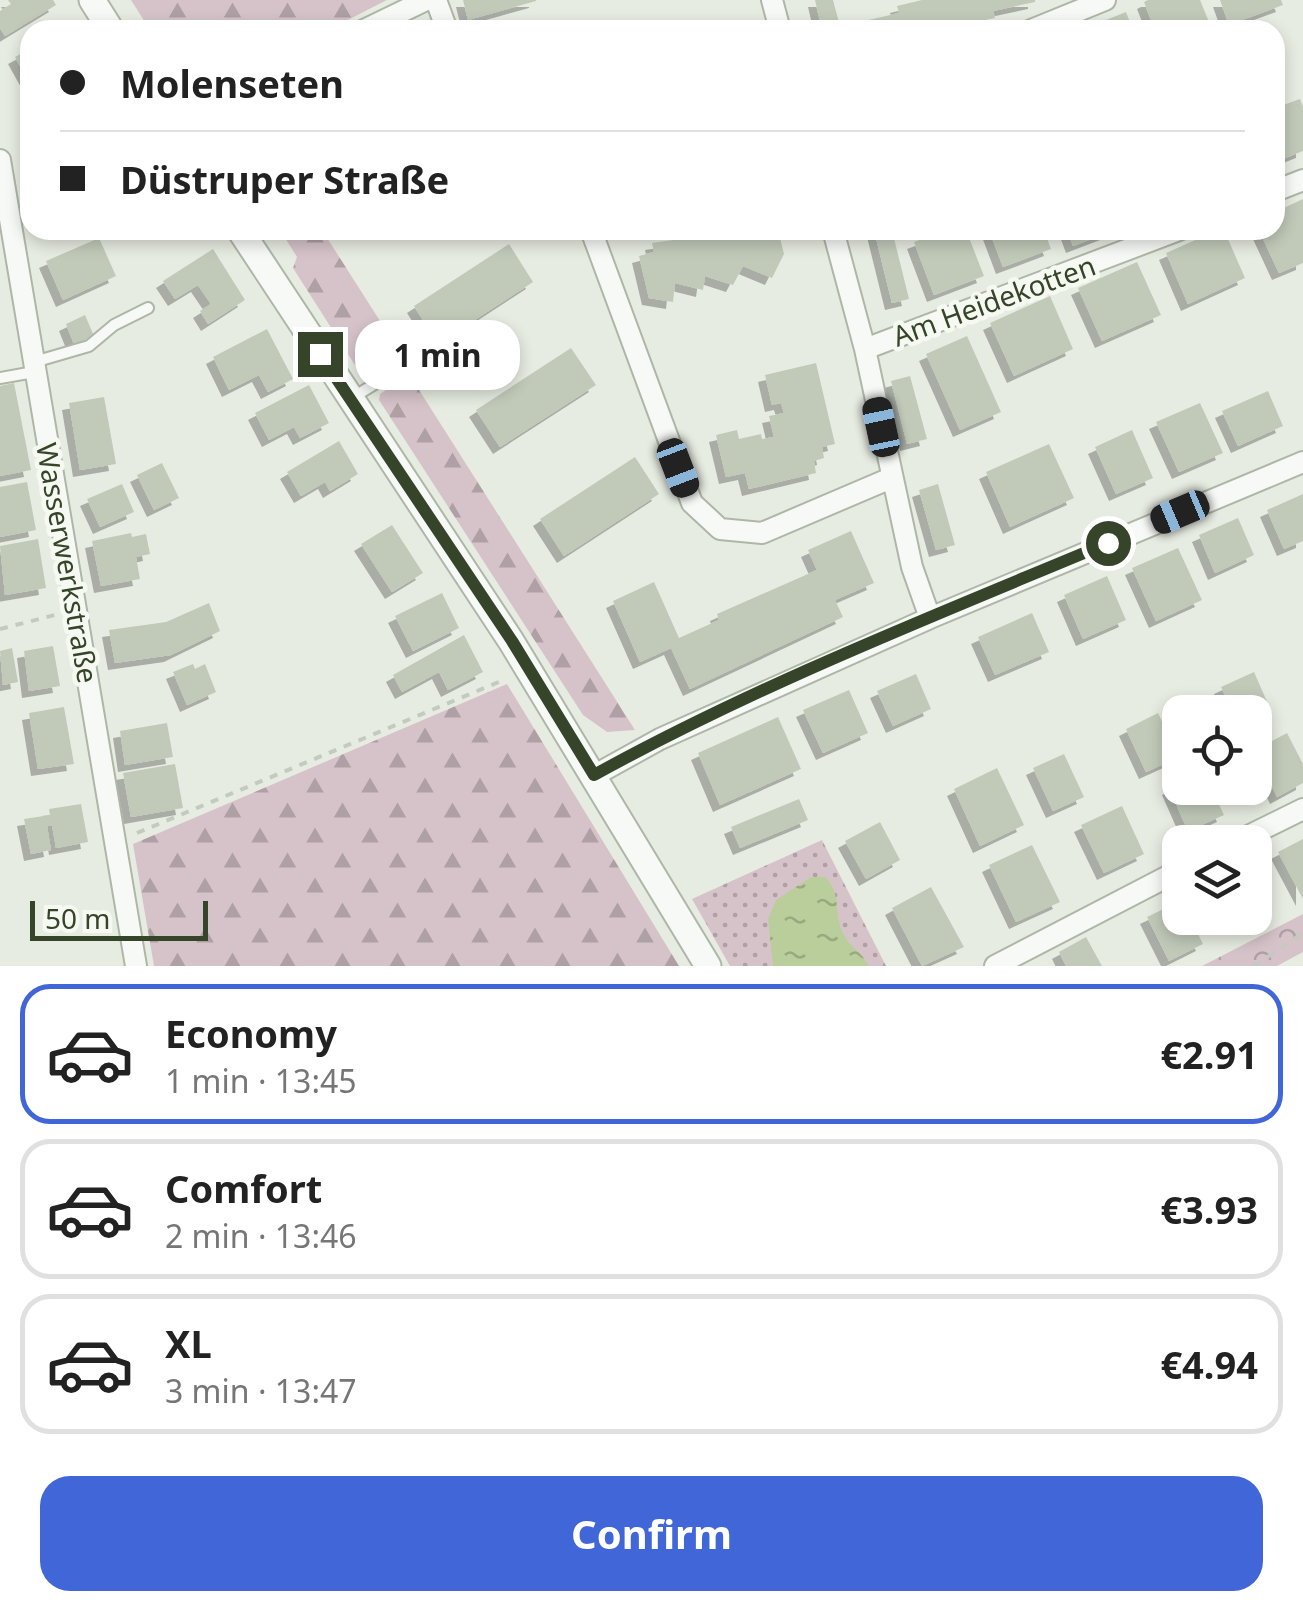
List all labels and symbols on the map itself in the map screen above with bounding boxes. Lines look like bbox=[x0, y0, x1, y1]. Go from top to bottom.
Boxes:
street label: Am Heidekotten bbox=[887, 246, 1100, 354]
callout: 1 min bbox=[355, 319, 520, 389]
route end bbox=[298, 332, 343, 377]
car bbox=[860, 395, 902, 459]
car bbox=[653, 435, 703, 501]
street label: Wasserwerkstraße bbox=[28, 440, 108, 686]
car bbox=[1147, 486, 1213, 538]
route start bbox=[1086, 521, 1131, 566]
scale bar bbox=[30, 896, 208, 940]

